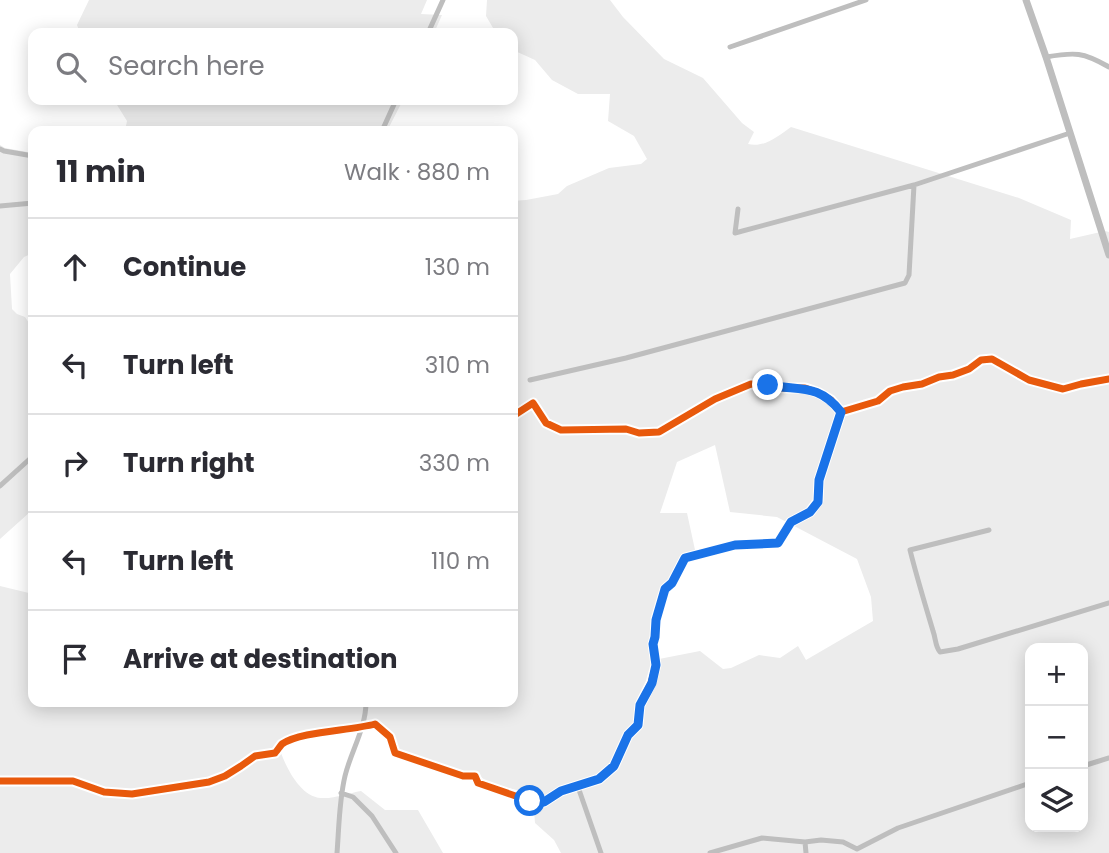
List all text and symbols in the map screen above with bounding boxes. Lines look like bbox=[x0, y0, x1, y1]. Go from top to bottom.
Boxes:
search box bbox=[28, 28, 518, 105]
icon: search bbox=[52, 48, 90, 86]
text: Search here bbox=[108, 48, 265, 84]
text: 11 min bbox=[56, 150, 146, 193]
text: Walk · 880 m bbox=[344, 156, 490, 188]
icon: ahead bbox=[56, 248, 94, 286]
text: Continue bbox=[123, 249, 246, 285]
text: 130 m bbox=[425, 251, 490, 283]
icon: left bbox=[56, 346, 94, 384]
text: Turn left bbox=[123, 347, 234, 383]
text: 310 m bbox=[425, 349, 490, 381]
route end bbox=[752, 369, 783, 400]
icon: right bbox=[56, 444, 94, 482]
text: Turn right bbox=[123, 445, 255, 481]
text: 330 m bbox=[419, 447, 490, 479]
icon: left bbox=[56, 542, 94, 580]
text: Turn left bbox=[123, 543, 234, 579]
text: 110 m bbox=[431, 545, 490, 577]
icon: arrive bbox=[56, 640, 94, 678]
text: Arrive at destination bbox=[123, 641, 398, 677]
map controls bbox=[1025, 643, 1088, 832]
button: + bbox=[1025, 643, 1088, 706]
button: − bbox=[1025, 706, 1088, 769]
button: layers bbox=[1025, 769, 1088, 832]
route start bbox=[514, 785, 545, 816]

